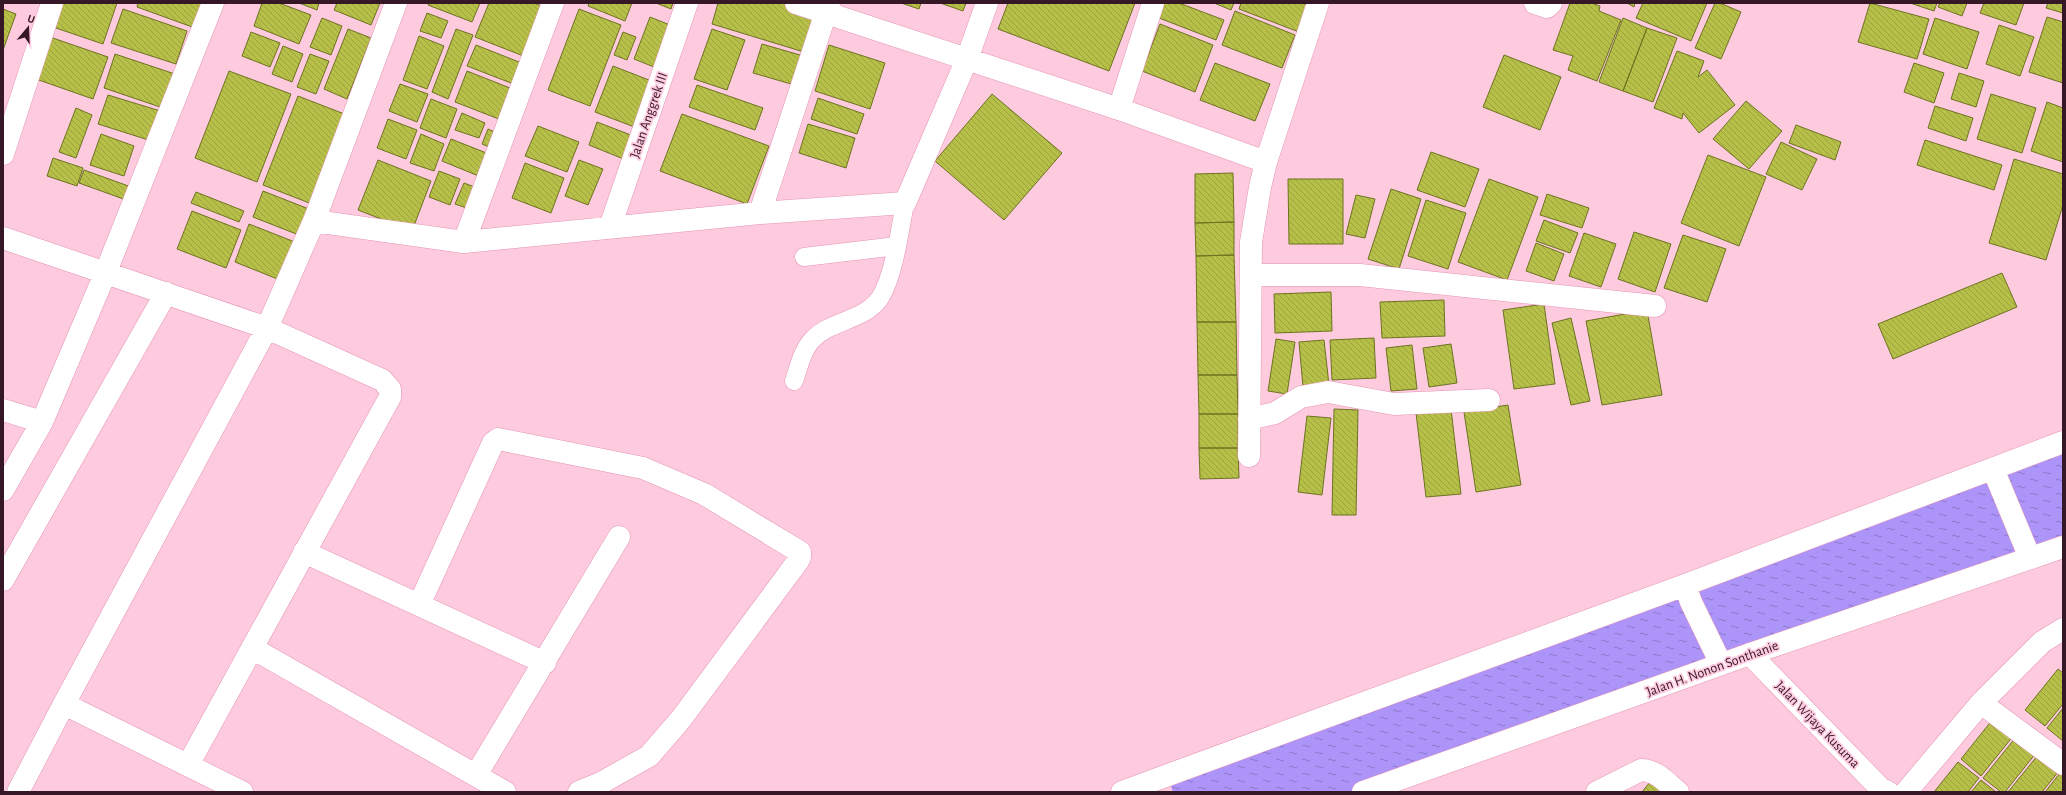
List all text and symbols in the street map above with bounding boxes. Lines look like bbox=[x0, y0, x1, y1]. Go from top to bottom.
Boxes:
north arrow bbox=[8, 8, 48, 48]
text: U bbox=[26, 13, 36, 25]
street label: Jalan Anggrek III bbox=[628, 71, 670, 160]
street label: Jalan H. Nonon Sonthanie bbox=[1644, 639, 1780, 699]
street label: Jalan Wijaya Kusuma bbox=[1772, 679, 1863, 771]

